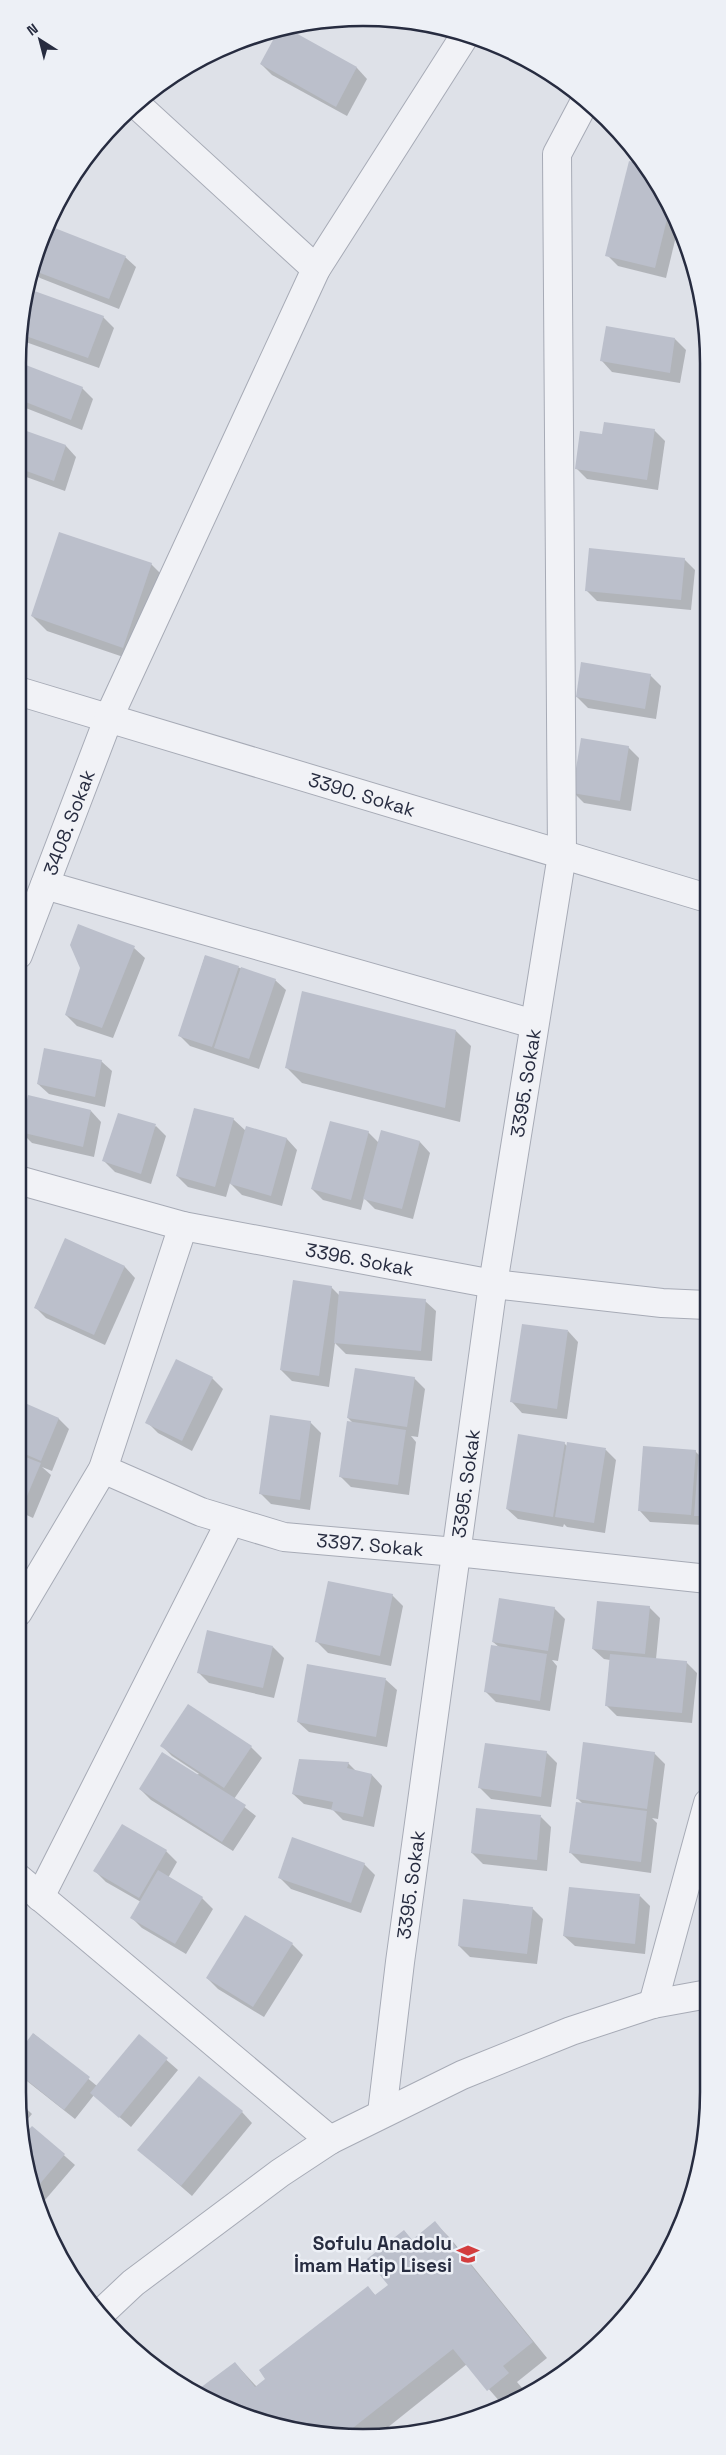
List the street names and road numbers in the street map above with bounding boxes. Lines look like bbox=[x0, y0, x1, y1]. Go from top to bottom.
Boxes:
street label: 3408. Sokak bbox=[38, 766, 101, 879]
street label: 3390. Sokak bbox=[305, 767, 418, 823]
street label: 3395. Sokak bbox=[505, 1027, 547, 1139]
street label: 3396. Sokak bbox=[303, 1237, 416, 1282]
street label: 3395. Sokak bbox=[446, 1428, 486, 1540]
street label: 3397. Sokak bbox=[315, 1528, 424, 1562]
street label: 3395. Sokak bbox=[391, 1829, 431, 1941]

